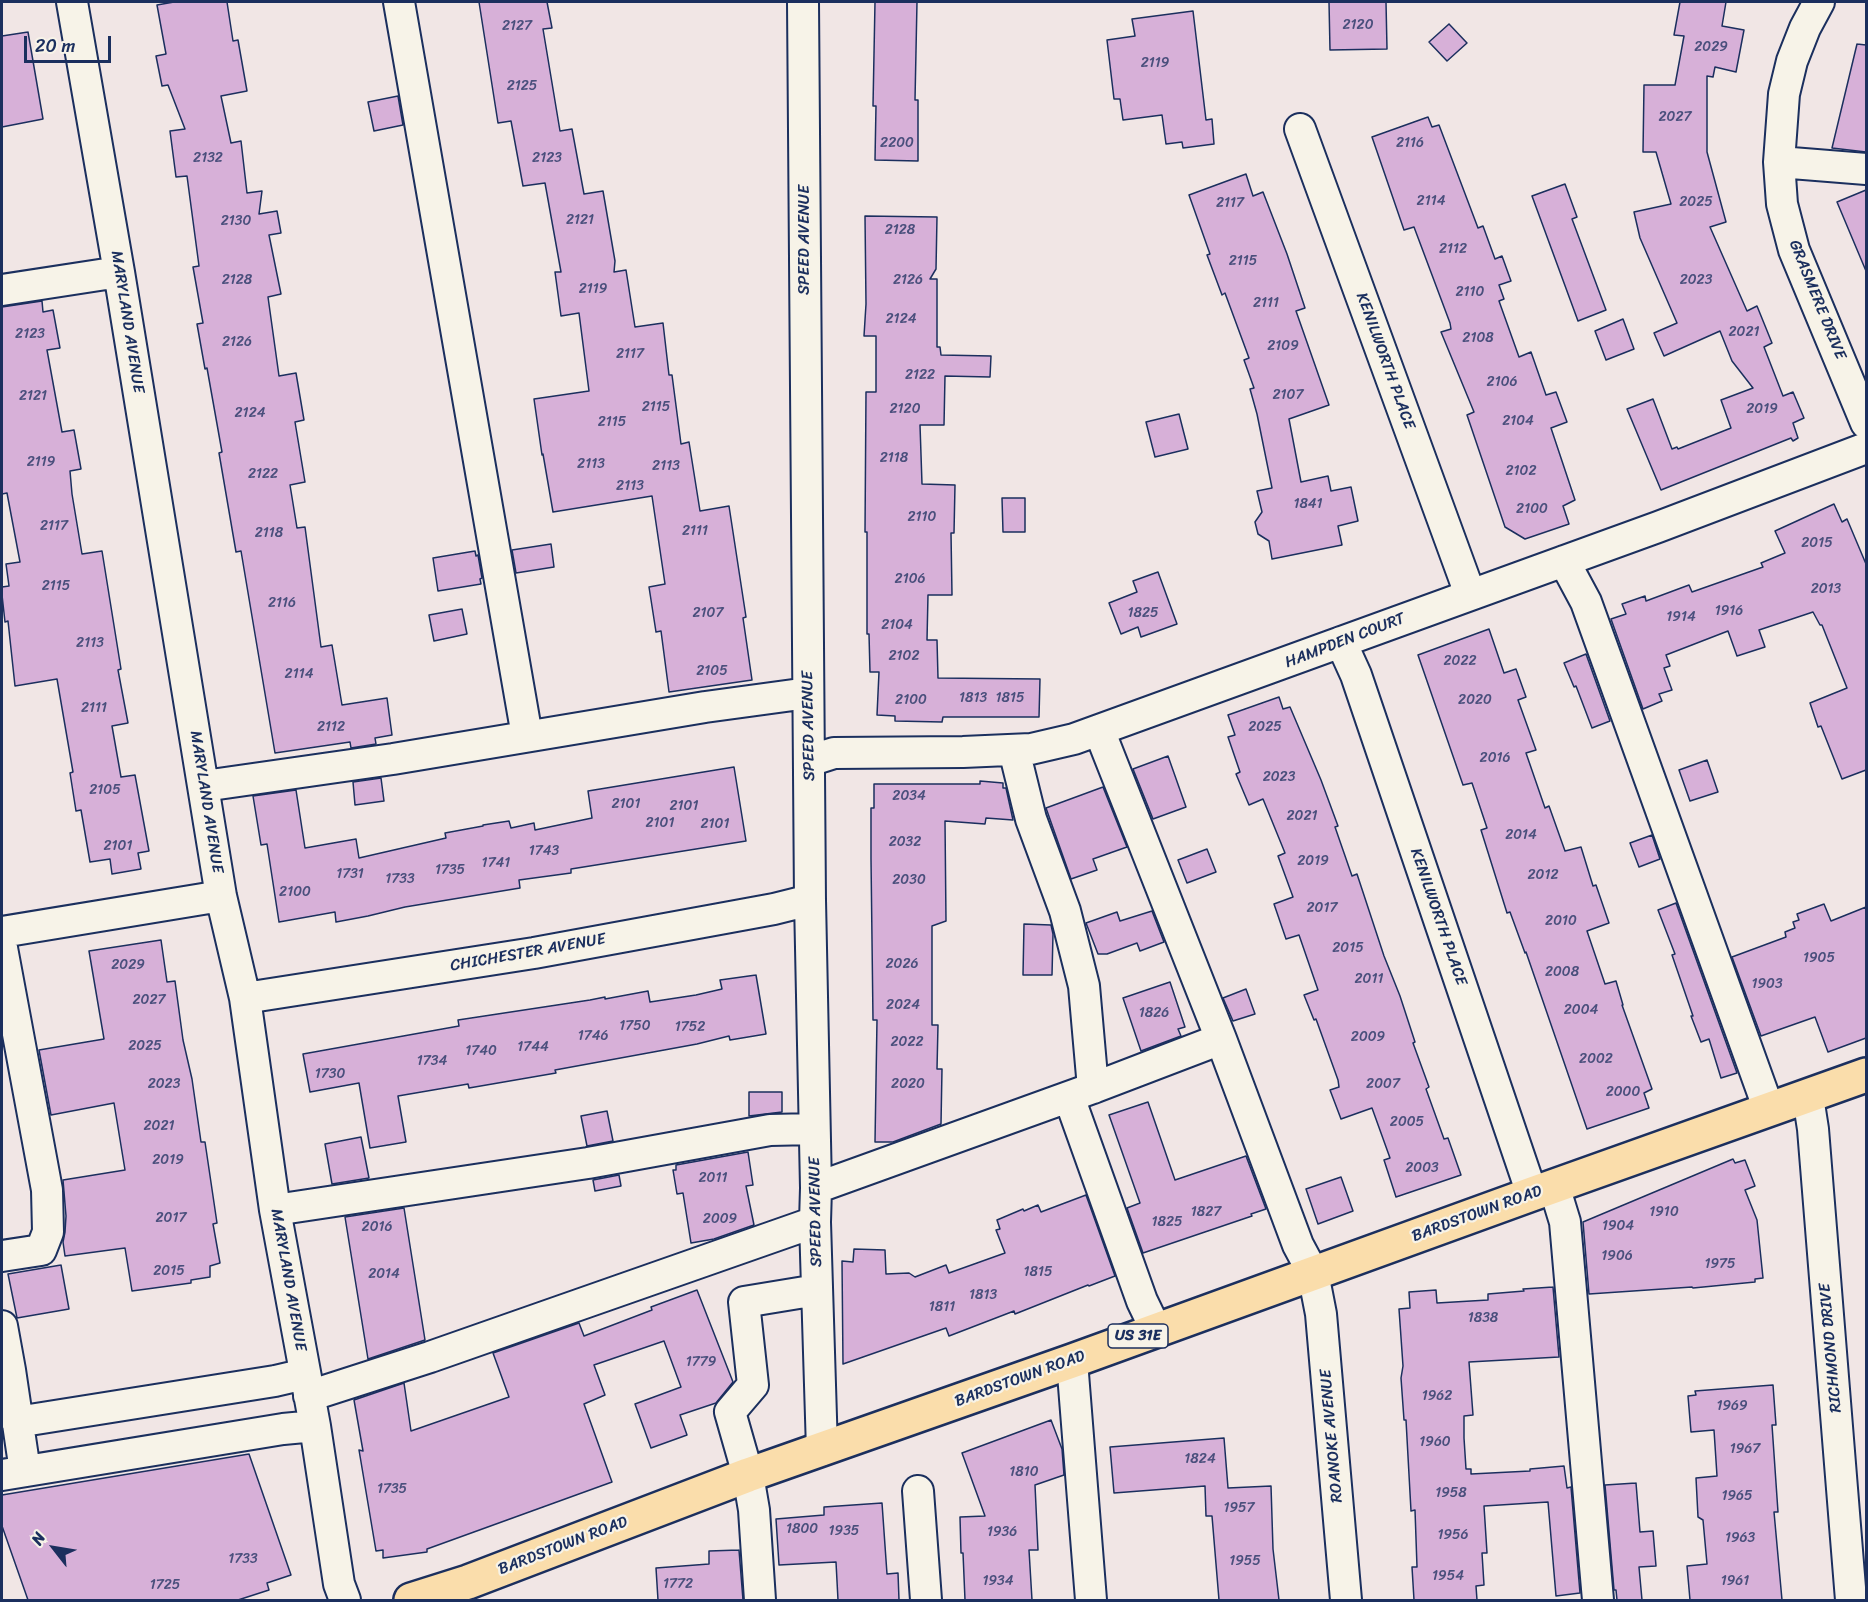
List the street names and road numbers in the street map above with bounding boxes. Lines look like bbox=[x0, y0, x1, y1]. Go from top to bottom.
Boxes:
street label: SPEED AVENUE bbox=[795, 185, 815, 295]
street label: GRASMERE DRIVE bbox=[1784, 237, 1850, 363]
street label: MARYLAND AVENUE bbox=[106, 249, 148, 395]
street label: KENILWORTH PLACE bbox=[1351, 290, 1419, 432]
street label: HAMPDEN COURT bbox=[1282, 609, 1408, 673]
street label: SPEED AVENUE bbox=[798, 671, 820, 781]
street label: MARYLAND AVENUE bbox=[185, 729, 227, 875]
street label: KENILWORTH PLACE bbox=[1405, 846, 1471, 988]
street label: CHICHESTER AVENUE bbox=[449, 930, 607, 976]
street label: SPEED AVENUE bbox=[805, 1157, 827, 1267]
street label: BARDSTOWN ROAD bbox=[1409, 1182, 1545, 1246]
street label: MARYLAND AVENUE bbox=[266, 1207, 310, 1353]
street label: RICHMOND DRIVE bbox=[1816, 1283, 1846, 1413]
road number: US 31E bbox=[1108, 1324, 1168, 1348]
street label: BARDSTOWN ROAD bbox=[952, 1347, 1088, 1411]
street label: ROANOKE AVENUE bbox=[1317, 1368, 1347, 1504]
street label: BARDSTOWN ROAD bbox=[496, 1513, 630, 1579]

